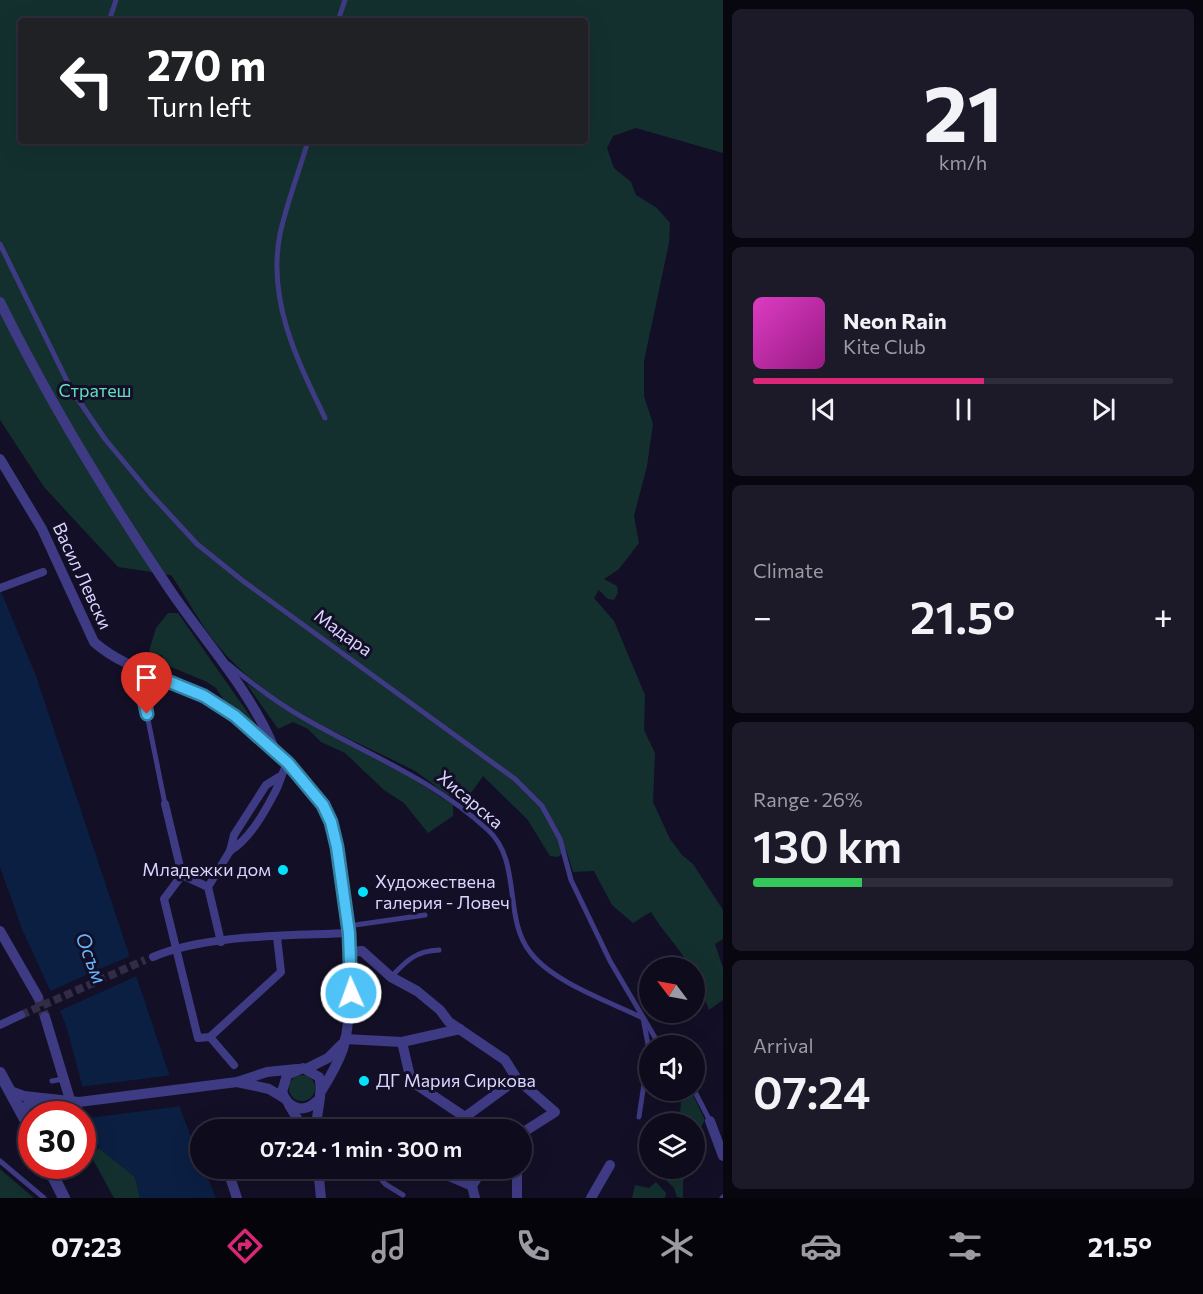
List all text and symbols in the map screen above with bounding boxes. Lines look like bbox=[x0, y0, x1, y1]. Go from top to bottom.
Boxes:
text: 270 m bbox=[147, 38, 266, 90]
icon: left bbox=[48, 42, 126, 120]
text: 21 bbox=[923, 63, 1003, 158]
text: Turn left bbox=[147, 90, 251, 123]
text: km/h bbox=[939, 150, 987, 174]
text: Neon Rain bbox=[843, 307, 947, 334]
text: Kite Club bbox=[843, 334, 926, 358]
park label: Стратеш bbox=[58, 379, 132, 401]
icon: previous bbox=[807, 393, 840, 426]
icon: pause bbox=[947, 393, 980, 426]
icon: next bbox=[1087, 393, 1120, 426]
street label: Васил Левски bbox=[49, 519, 117, 633]
text: Climate bbox=[753, 558, 823, 582]
text: 21.5° bbox=[910, 588, 1015, 643]
text: − bbox=[753, 595, 772, 636]
text: + bbox=[1154, 595, 1173, 636]
street label: Мадара bbox=[310, 604, 377, 661]
pin bbox=[121, 652, 172, 714]
icon: arrive bbox=[130, 661, 163, 694]
street label: Хисарска bbox=[433, 765, 508, 833]
text: Range · 26% bbox=[753, 787, 863, 811]
text: 130 km bbox=[753, 817, 902, 872]
place label: Младежки дом bbox=[142, 858, 271, 880]
marker: Младежки дом bbox=[276, 863, 290, 877]
place label: Художествена галерия - Ловеч bbox=[375, 870, 510, 913]
marker: Художествена галерия - Ловеч bbox=[356, 885, 370, 899]
water label: Осъм bbox=[71, 929, 113, 987]
north arrow bbox=[639, 957, 705, 1023]
map controls bbox=[639, 957, 705, 1179]
position arrow bbox=[319, 961, 383, 1025]
text: Arrival bbox=[753, 1033, 814, 1057]
button: sound bbox=[639, 1035, 705, 1101]
text: 07:24 bbox=[753, 1063, 870, 1118]
place label: ДГ Мария Сиркова bbox=[376, 1069, 536, 1091]
marker: ДГ Мария Сиркова bbox=[357, 1074, 371, 1088]
speed limit sign: 30 bbox=[18, 1101, 96, 1179]
button: layers bbox=[639, 1113, 705, 1179]
text: 07:24 · 1 min · 300 m bbox=[260, 1135, 462, 1162]
icon: directions bbox=[224, 1225, 266, 1267]
icon: music bbox=[368, 1225, 410, 1267]
icon: phone bbox=[512, 1225, 554, 1267]
icon: climate bbox=[656, 1225, 698, 1267]
icon: car bbox=[800, 1225, 842, 1267]
icon: filters bbox=[944, 1225, 986, 1267]
text: 07:23 bbox=[51, 1230, 122, 1263]
text: 21.5° bbox=[1088, 1230, 1152, 1263]

